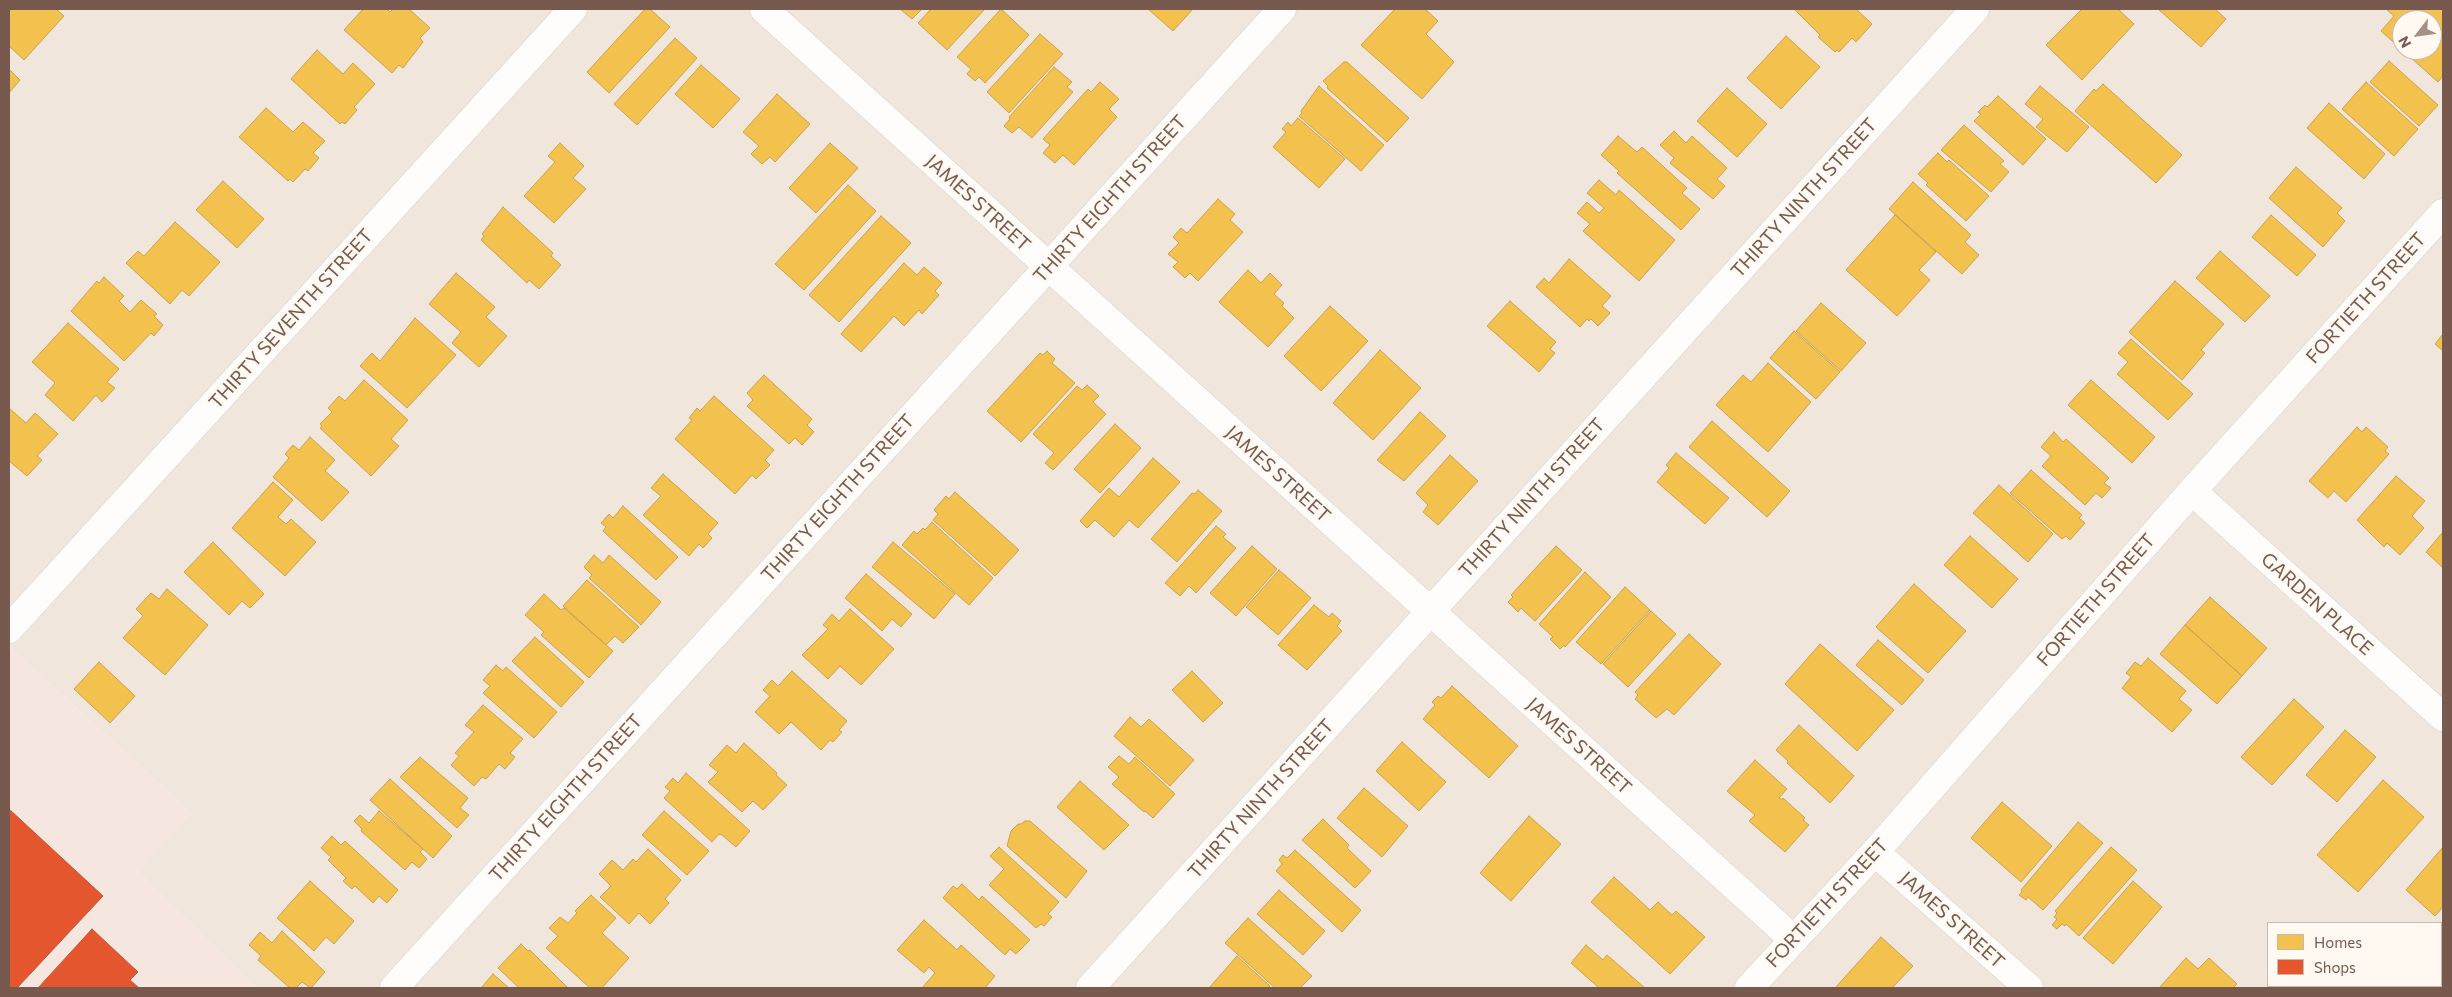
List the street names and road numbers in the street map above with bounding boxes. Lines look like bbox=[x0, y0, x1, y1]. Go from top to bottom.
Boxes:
street label: THIRTY EIGHTH STREET bbox=[1029, 111, 1191, 287]
street label: THIRTY NINTH STREET bbox=[1726, 114, 1882, 282]
street label: JAMES STREET bbox=[921, 150, 1035, 256]
street label: THIRTY SEVENTH STREET bbox=[204, 224, 378, 414]
street label: FORTIETH STREET bbox=[2301, 228, 2431, 368]
street label: THIRTY EIGHTH STREET bbox=[757, 410, 919, 586]
street label: THIRTY NINTH STREET bbox=[1454, 414, 1610, 582]
street label: JAMES STREET bbox=[1221, 421, 1335, 527]
street label: FORTIETH STREET bbox=[2032, 529, 2160, 671]
street label: GARDEN PLACE bbox=[2256, 548, 2378, 660]
street label: JAMES STREET bbox=[1522, 693, 1636, 799]
street label: THIRTY EIGHTH STREET bbox=[485, 710, 647, 886]
street label: THIRTY NINTH STREET bbox=[1183, 715, 1339, 883]
street label: FORTIETH STREET bbox=[1761, 834, 1893, 972]
street label: JAMES STREET bbox=[1895, 867, 2009, 973]

